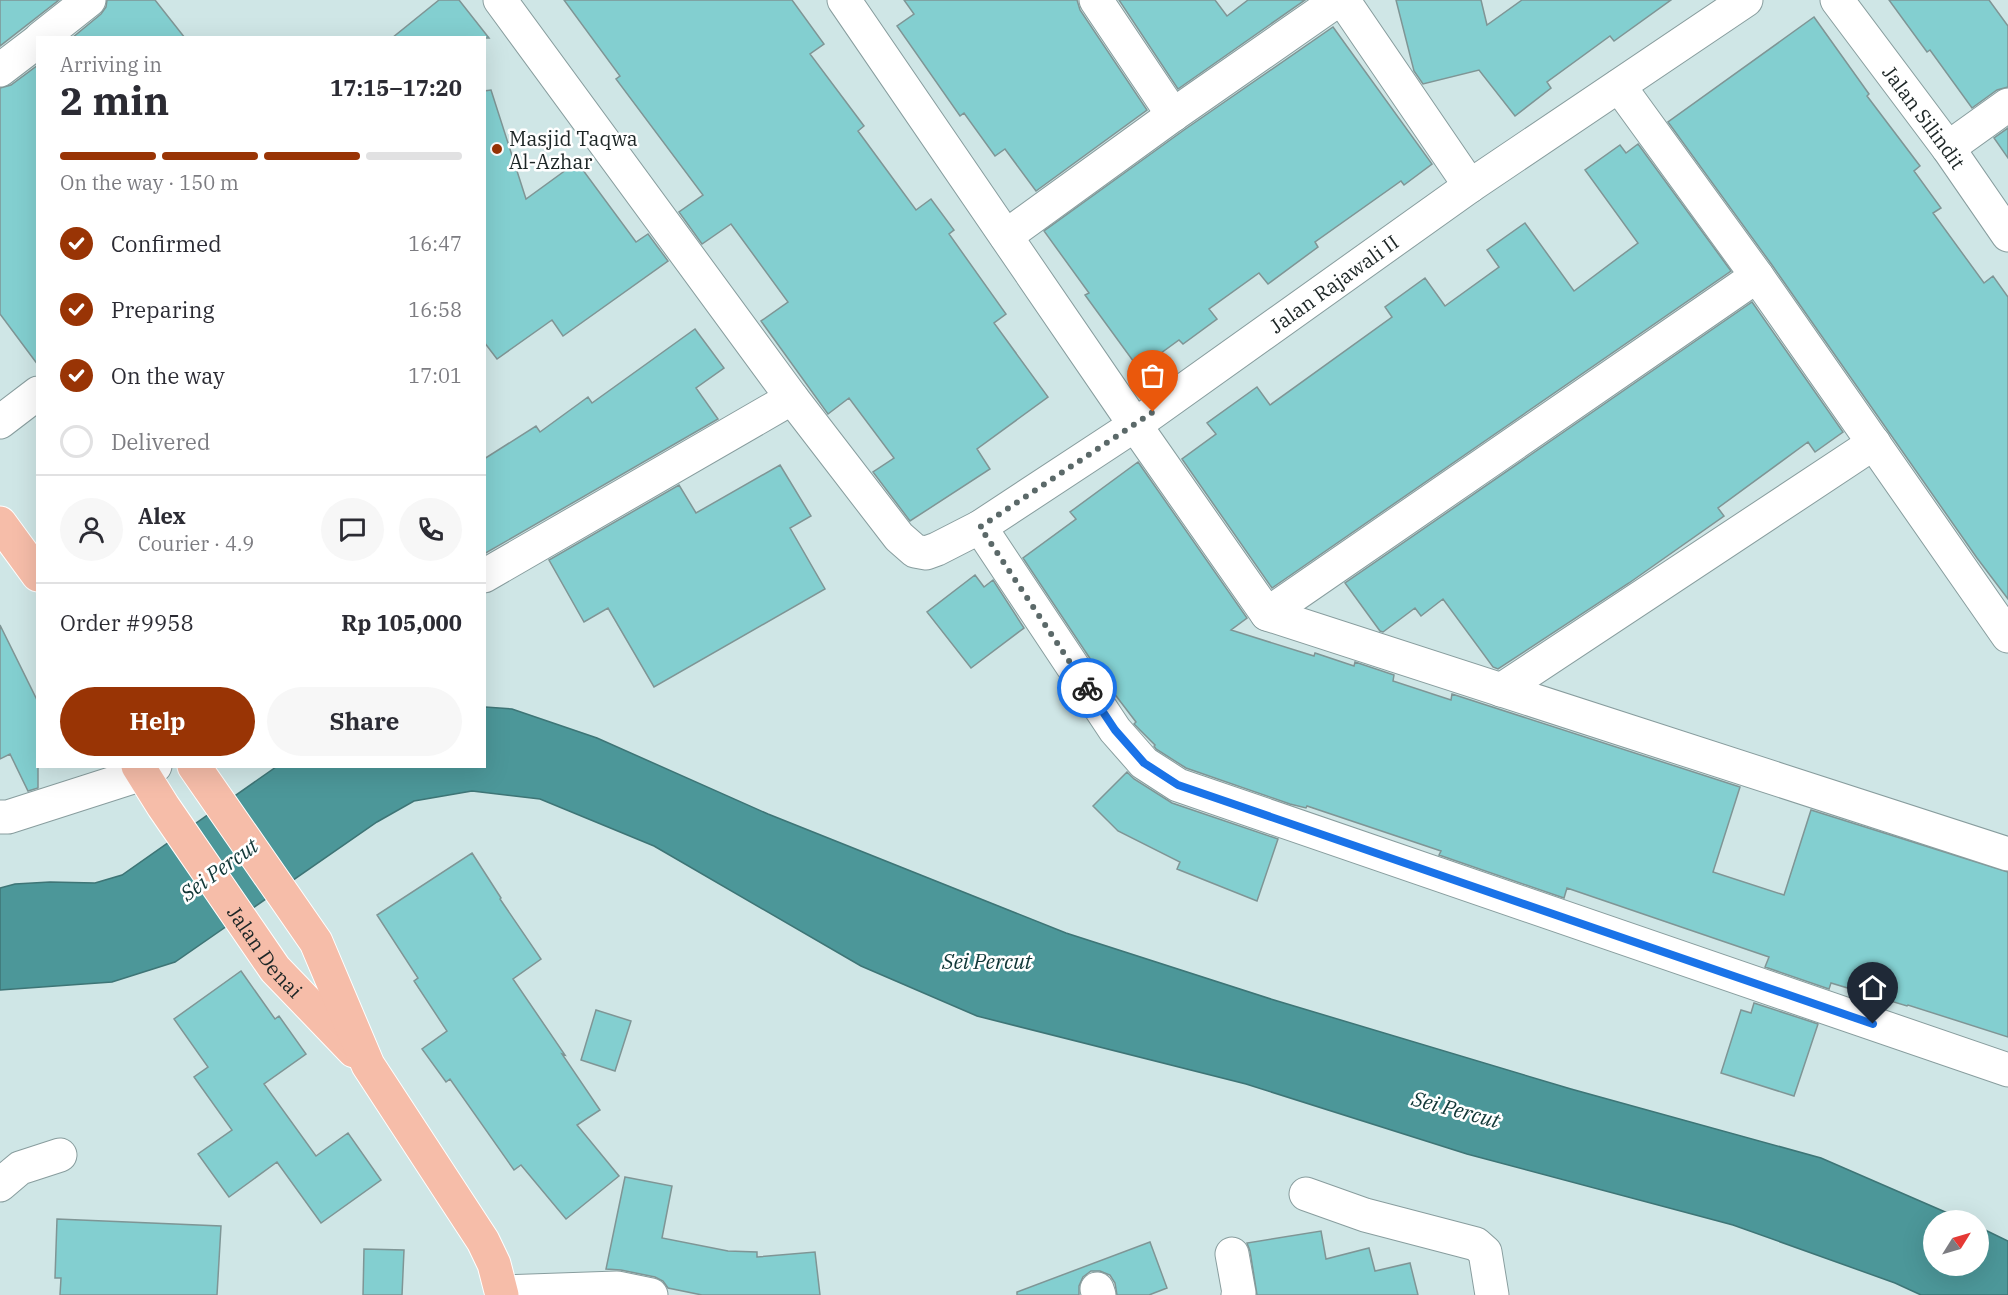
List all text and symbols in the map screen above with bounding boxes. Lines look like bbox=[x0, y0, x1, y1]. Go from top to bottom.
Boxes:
text: Arriving in bbox=[60, 51, 162, 78]
street label: Jalan Silindit bbox=[1877, 59, 1972, 174]
text: 17:15–17:20 bbox=[330, 73, 462, 102]
text: 2 min bbox=[60, 75, 169, 126]
place label: Masjid Taqwa Al-Azhar bbox=[509, 125, 638, 175]
marker: Masjid Taqwa Al-Azhar bbox=[490, 142, 504, 156]
text: On the way · 150 m bbox=[60, 169, 239, 196]
icon: check bbox=[60, 227, 93, 260]
street label: Jalan Rajawali II bbox=[1264, 228, 1404, 339]
text: Confirmed bbox=[111, 229, 222, 258]
text: 16:47 bbox=[408, 230, 462, 257]
icon: check bbox=[60, 293, 93, 326]
text: Preparing bbox=[111, 295, 215, 324]
text: 16:58 bbox=[408, 296, 462, 323]
pin bbox=[1127, 350, 1178, 412]
icon: check bbox=[60, 359, 93, 392]
icon: bag bbox=[1136, 359, 1169, 392]
text: On the way bbox=[111, 361, 225, 390]
text: 17:01 bbox=[408, 362, 462, 389]
text: Delivered bbox=[111, 427, 210, 456]
button: person bbox=[60, 498, 123, 561]
button: chat bbox=[321, 498, 384, 561]
button: phone bbox=[399, 498, 462, 561]
text: Alex bbox=[138, 501, 186, 530]
text: Courier · 4.9 bbox=[138, 530, 254, 557]
text: Order #9958 bbox=[60, 608, 194, 637]
text: Rp 105,000 bbox=[341, 608, 462, 637]
courier bbox=[1057, 658, 1117, 718]
icon: bike bbox=[1071, 672, 1104, 705]
button: Help bbox=[60, 687, 255, 756]
button: Share bbox=[267, 687, 462, 756]
water label: Sei Percut bbox=[174, 831, 264, 907]
street label: Jalan Denai bbox=[222, 900, 309, 1003]
water label: Sei Percut bbox=[941, 947, 1033, 975]
pin bbox=[1847, 962, 1898, 1024]
icon: home bbox=[1856, 971, 1889, 1004]
water label: Sei Percut bbox=[1408, 1084, 1504, 1134]
north arrow bbox=[1923, 1210, 1989, 1276]
map controls bbox=[1923, 1210, 1989, 1276]

